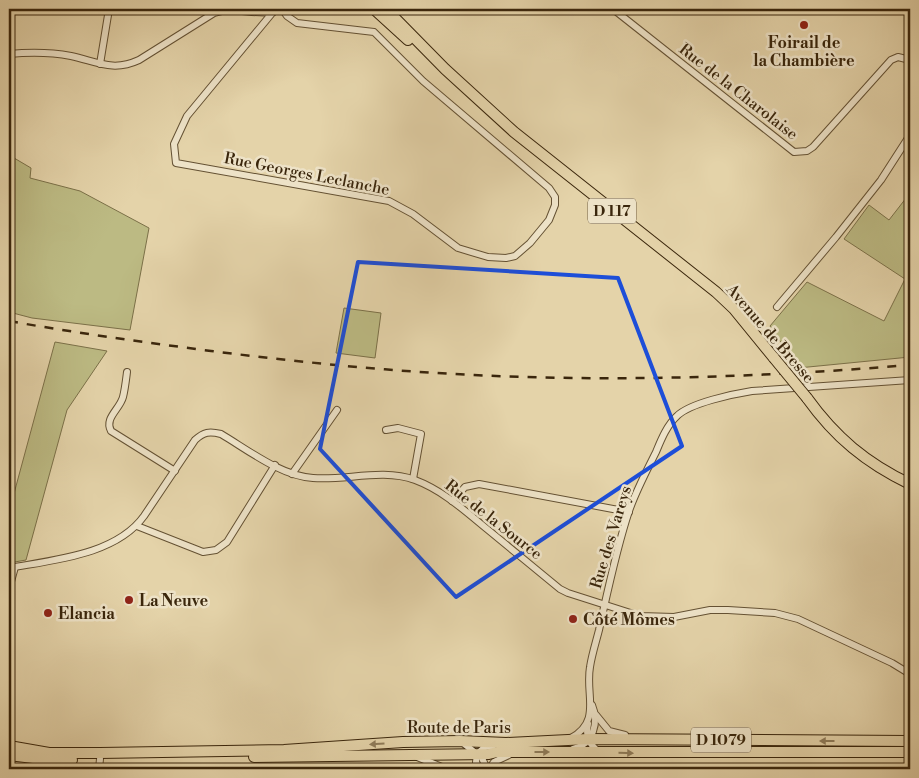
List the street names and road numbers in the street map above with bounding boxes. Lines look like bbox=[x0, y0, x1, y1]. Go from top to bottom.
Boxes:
street label: Rue de la Charolaise bbox=[675, 39, 802, 145]
street label: Rue Georges Leclanche bbox=[222, 148, 391, 200]
road number: D 117 bbox=[588, 198, 636, 224]
street label: Avenue de Bresse bbox=[721, 279, 819, 387]
street label: Rue de la Source bbox=[441, 475, 546, 564]
street label: Rue des Vareys bbox=[586, 483, 636, 591]
street label: Route de Paris bbox=[407, 718, 511, 738]
road number: D 1079 bbox=[691, 728, 751, 752]

